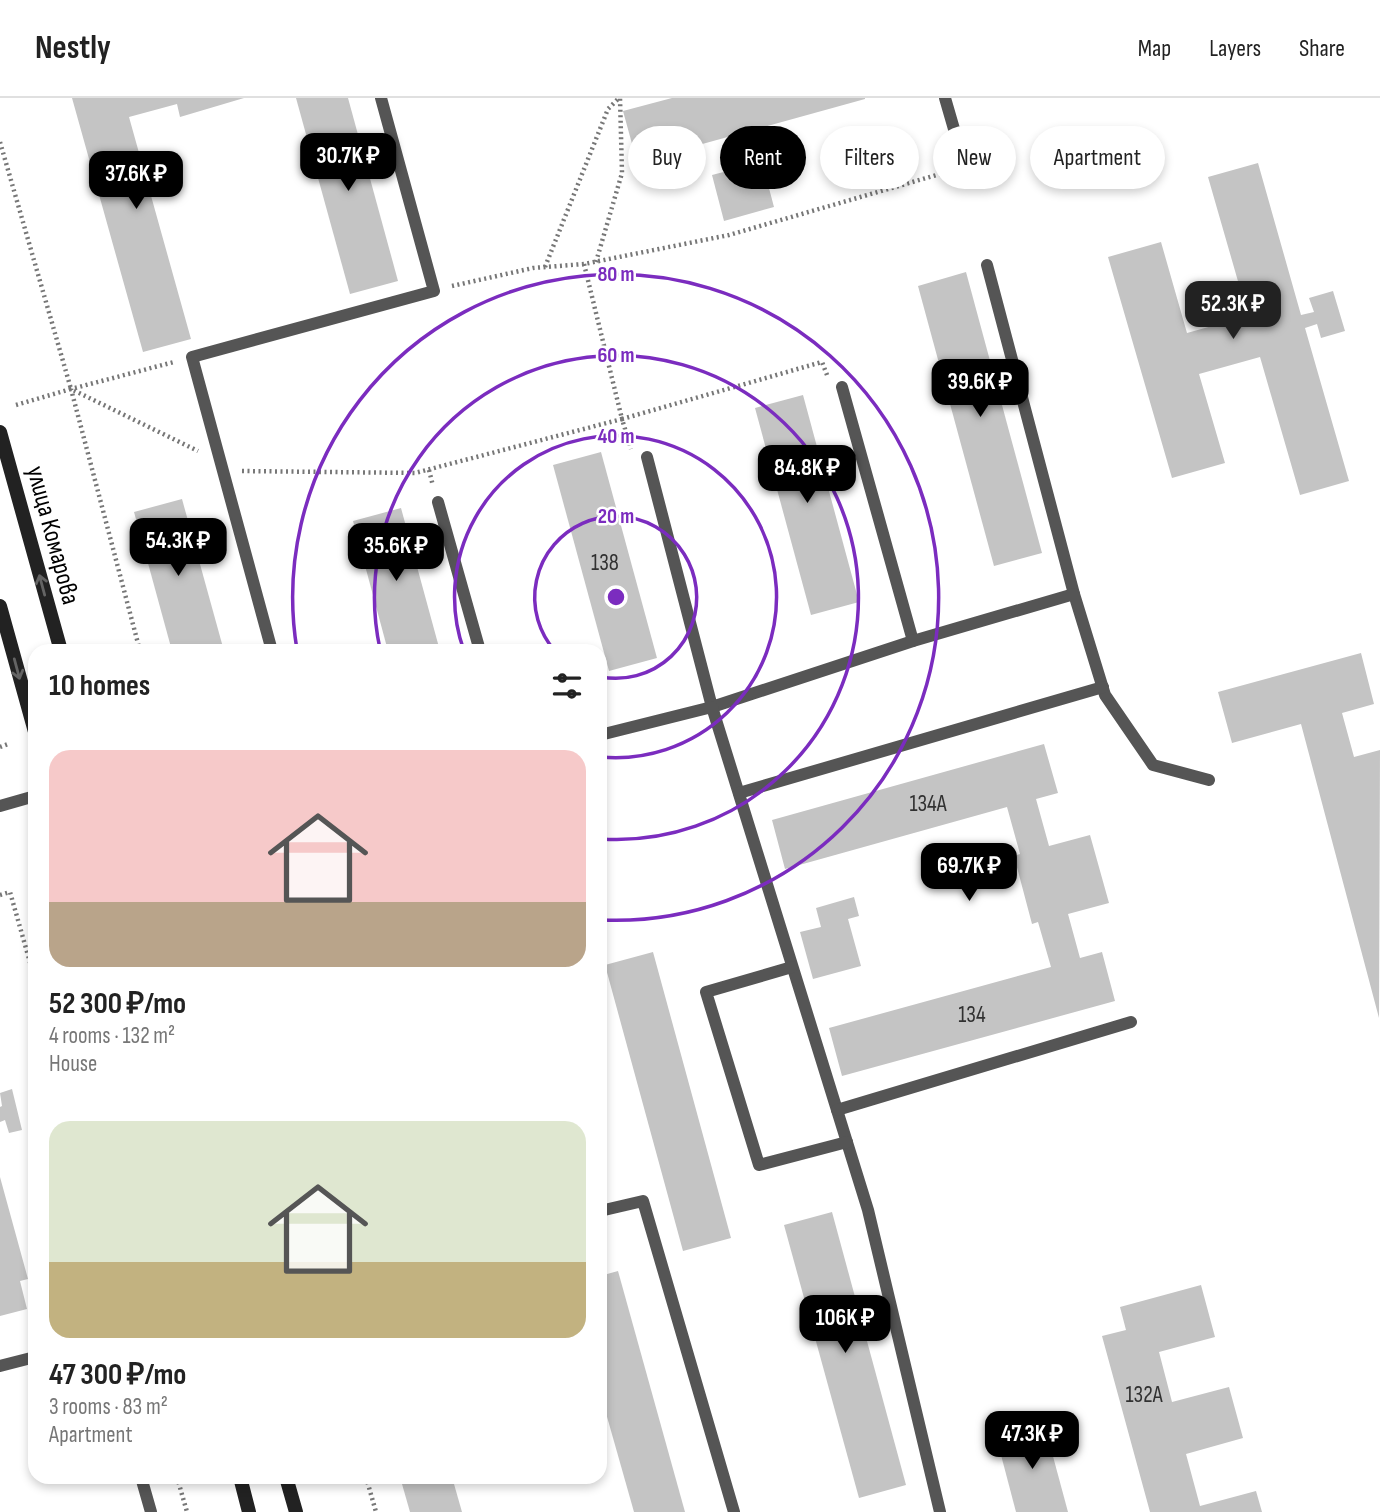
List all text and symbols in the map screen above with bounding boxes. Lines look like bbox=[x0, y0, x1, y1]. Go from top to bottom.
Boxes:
text: Nestly bbox=[35, 28, 111, 68]
text: Map bbox=[1138, 34, 1171, 63]
text: Layers bbox=[1209, 34, 1261, 63]
text: Share bbox=[1299, 34, 1345, 63]
chip: Buy bbox=[628, 126, 706, 189]
chip: Rent bbox=[720, 126, 806, 189]
chip: Filters bbox=[820, 126, 919, 189]
chip: New bbox=[933, 126, 1016, 189]
chip: Apartment bbox=[1030, 126, 1165, 189]
pin: 30.7K ₽ bbox=[283, 134, 413, 193]
text: 30.7K ₽ bbox=[316, 142, 380, 170]
pin: 37.6K ₽ bbox=[71, 152, 201, 211]
text: 37.6K ₽ bbox=[105, 160, 167, 188]
text: 80 m bbox=[597, 262, 635, 287]
pin: 52.3K ₽ bbox=[1168, 282, 1298, 341]
text: 52.3K ₽ bbox=[1201, 290, 1265, 318]
text: 60 m bbox=[597, 343, 635, 368]
pin: 39.6K ₽ bbox=[915, 360, 1045, 419]
text: 39.6K ₽ bbox=[948, 368, 1012, 396]
text: 40 m bbox=[598, 424, 634, 449]
pin: 84.8K ₽ bbox=[742, 446, 872, 505]
text: 84.8K ₽ bbox=[774, 454, 840, 482]
street label: улица Комарова bbox=[19, 463, 86, 608]
text: 20 m bbox=[598, 504, 634, 529]
pin: 54.3K ₽ bbox=[113, 518, 243, 578]
pin: 35.6K ₽ bbox=[331, 524, 461, 583]
text: 54.3K ₽ bbox=[146, 527, 210, 555]
text: 35.6K ₽ bbox=[364, 532, 428, 560]
house number: 138 bbox=[591, 549, 619, 577]
one-way arrow bbox=[35, 574, 48, 596]
centre of rings bbox=[604, 585, 628, 609]
one-way arrow bbox=[12, 658, 25, 680]
icon: filters bbox=[548, 667, 586, 705]
text: 10 homes bbox=[49, 668, 150, 704]
house number: 134А bbox=[909, 790, 947, 818]
icon: home bbox=[255, 795, 381, 921]
pin: 69.7K ₽ bbox=[904, 844, 1034, 903]
text: 69.7K ₽ bbox=[937, 852, 1001, 880]
text: 52 300 ₽/mo bbox=[49, 986, 186, 1022]
house number: 134 bbox=[958, 1001, 986, 1029]
text: 4 rooms · 132 m² bbox=[49, 1022, 175, 1050]
text: House bbox=[49, 1050, 97, 1078]
icon: home bbox=[255, 1166, 381, 1292]
pin: 106K ₽ bbox=[788, 1296, 902, 1355]
text: 106K ₽ bbox=[815, 1304, 875, 1332]
text: 47 300 ₽/mo bbox=[49, 1357, 186, 1393]
house number: 132А bbox=[1125, 1381, 1163, 1409]
text: 3 rooms · 83 m² bbox=[49, 1393, 168, 1421]
pin: 47.3K ₽ bbox=[967, 1412, 1097, 1471]
text: 47.3K ₽ bbox=[1001, 1420, 1063, 1448]
text: Apartment bbox=[49, 1421, 133, 1449]

